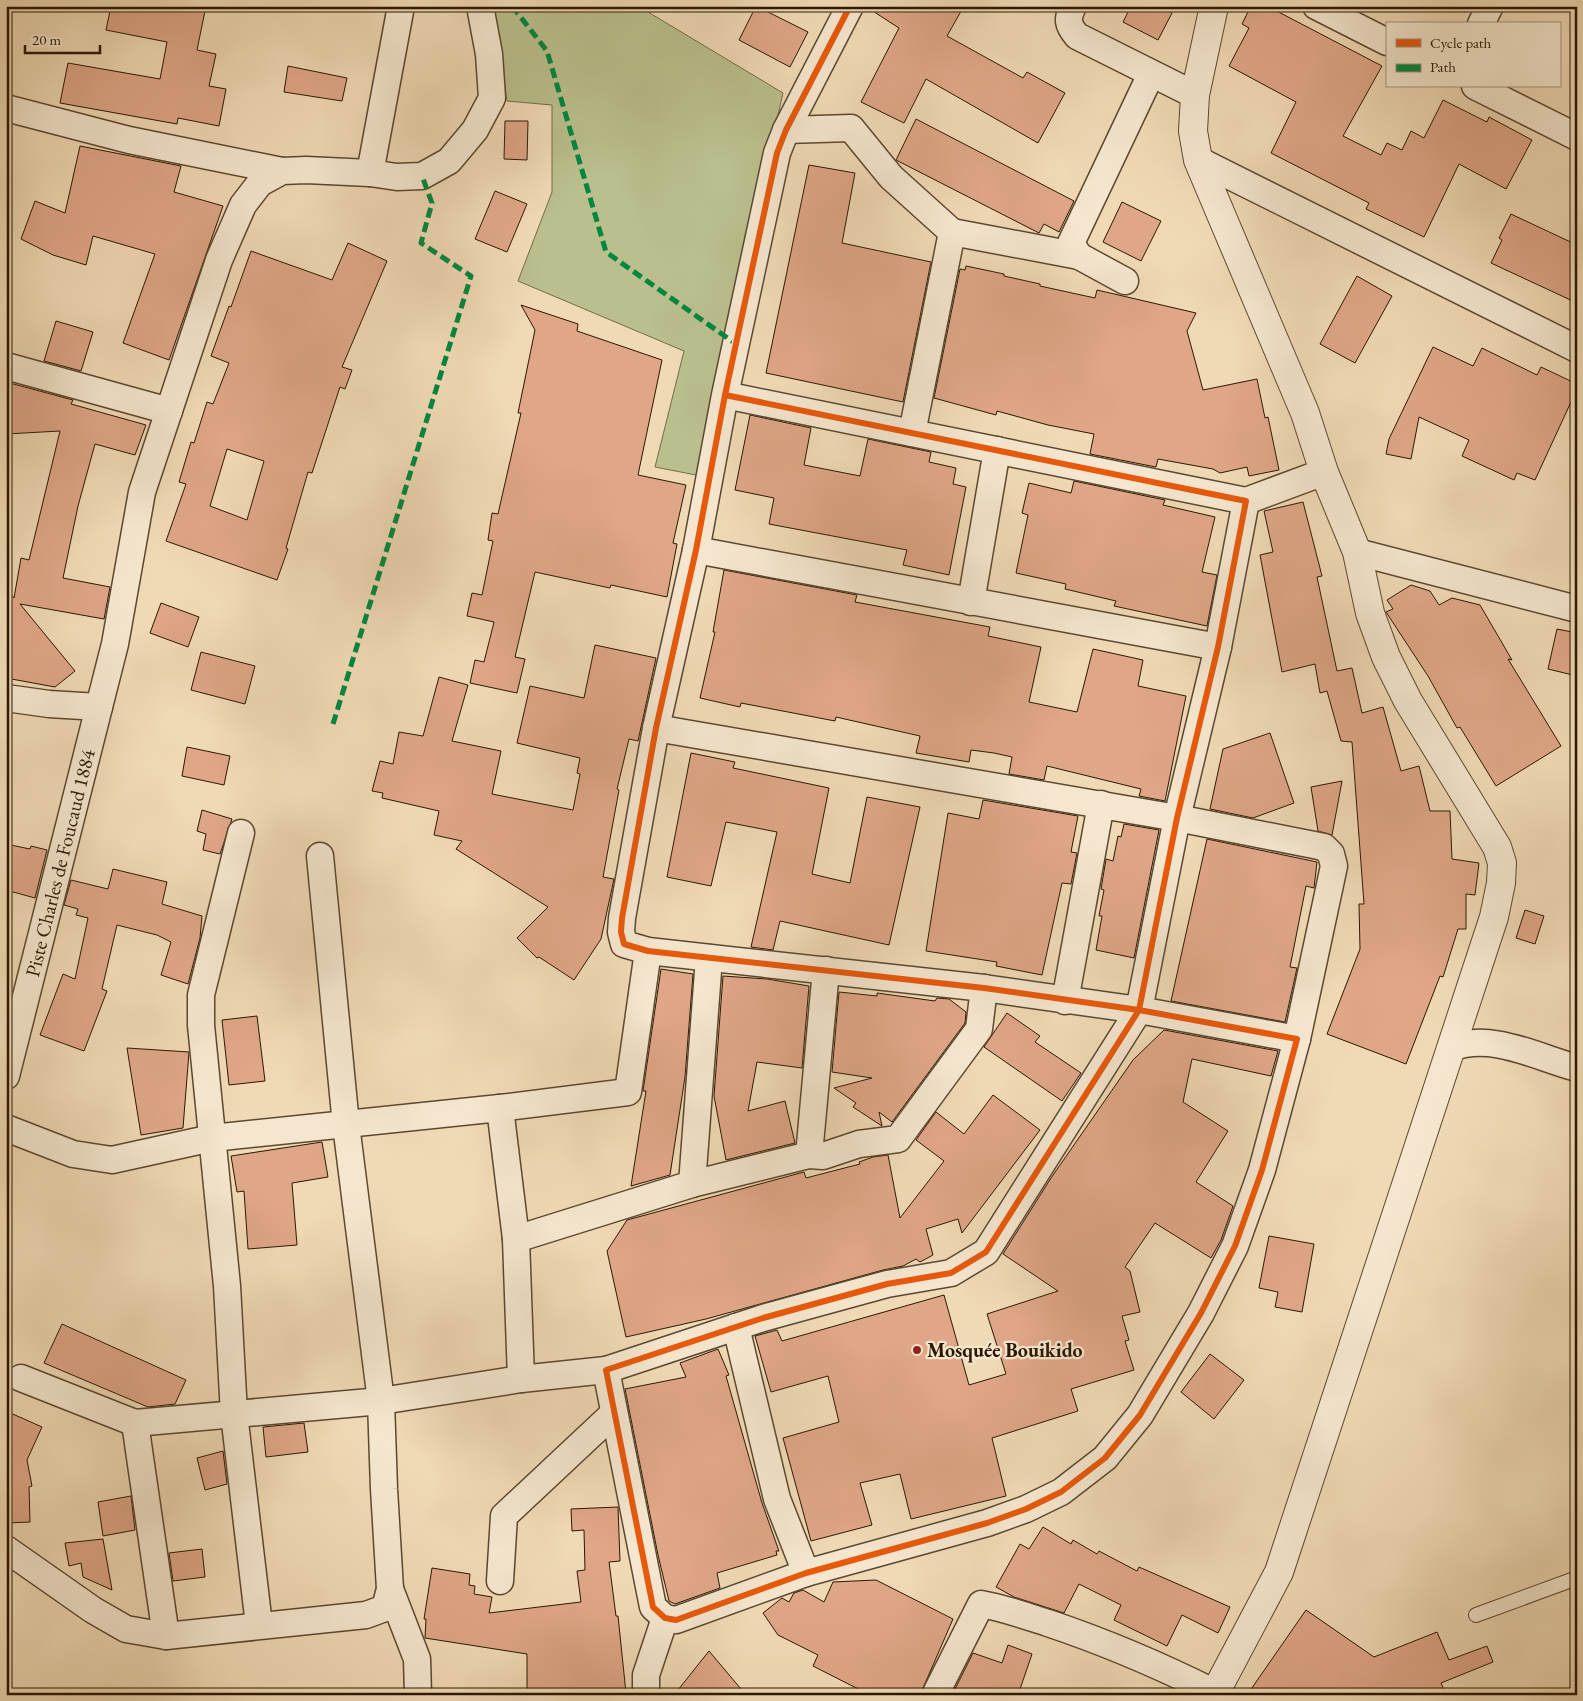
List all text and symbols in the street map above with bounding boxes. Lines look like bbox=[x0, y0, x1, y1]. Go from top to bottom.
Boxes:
scale bar bbox=[25, 22, 100, 54]
legend bbox=[1386, 22, 1560, 88]
text: 20 m bbox=[32, 30, 61, 49]
text: Cycle path bbox=[1430, 33, 1492, 52]
text: Path bbox=[1430, 57, 1456, 76]
street label: Piste Charles de Foucaud 1884 bbox=[19, 746, 101, 979]
place label: Mosquée Bouikido bbox=[927, 1337, 1082, 1363]
marker: Mosquée Bouikido bbox=[911, 1344, 923, 1356]

